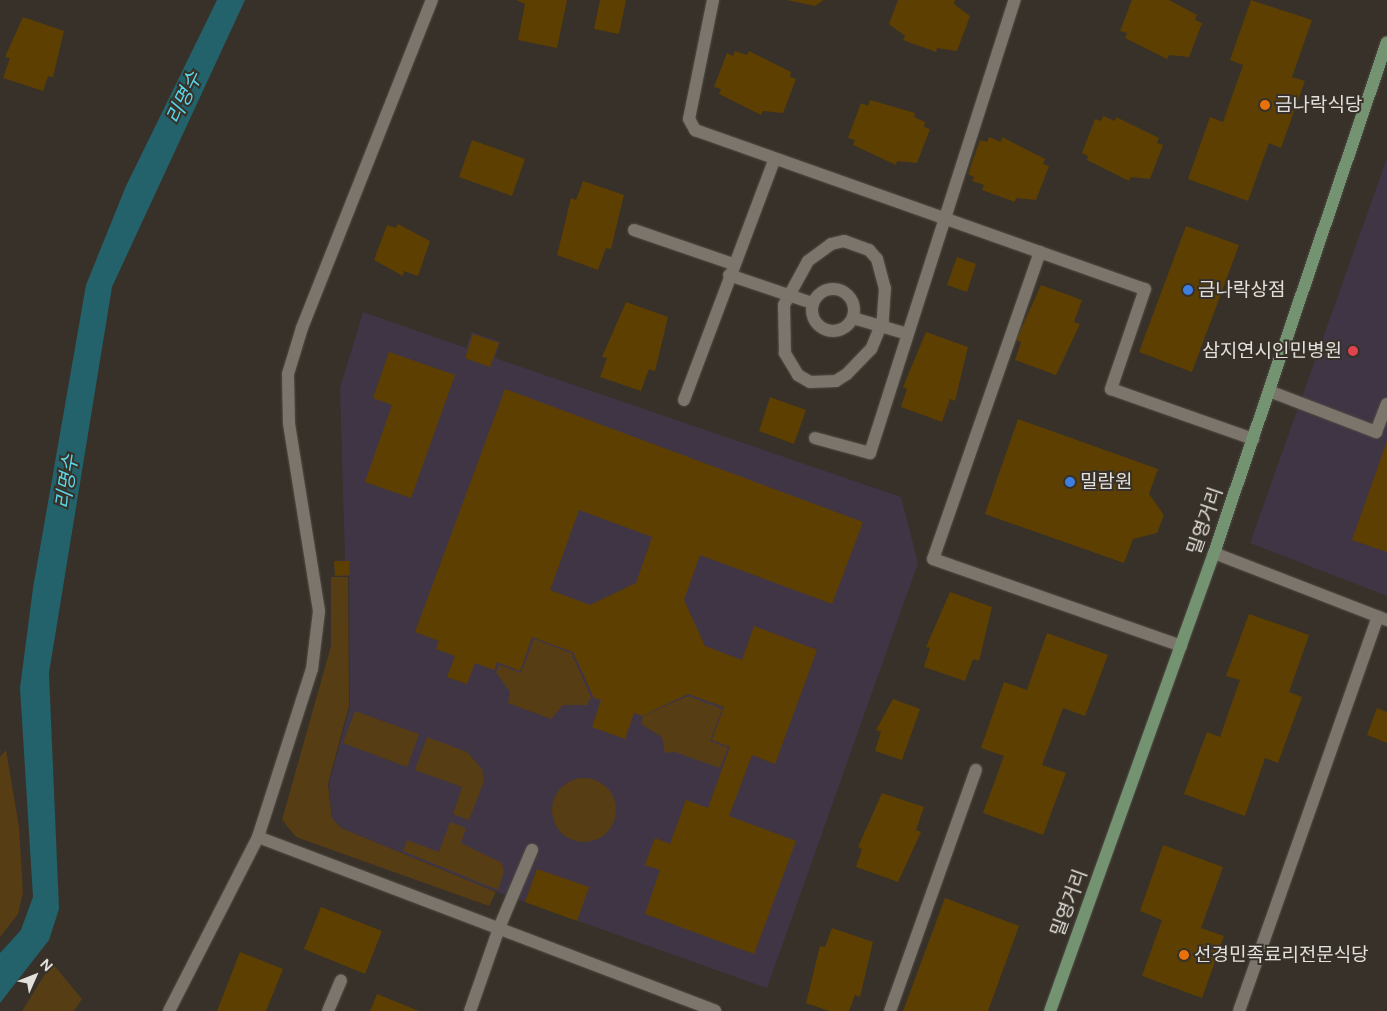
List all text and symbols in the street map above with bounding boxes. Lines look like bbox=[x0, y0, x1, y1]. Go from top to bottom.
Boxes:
water label: 리명수 bbox=[161, 68, 207, 128]
place label: 금나락식당 bbox=[1275, 94, 1362, 116]
marker: 금나락식당 bbox=[1259, 99, 1271, 111]
place label: 금나락상점 bbox=[1198, 279, 1285, 301]
marker: 금나락상점 bbox=[1182, 284, 1194, 296]
place label: 삼지연시인민병원 bbox=[1202, 340, 1342, 362]
marker: 삼지연시인민병원 bbox=[1346, 344, 1360, 358]
water label: 리명수 bbox=[51, 453, 83, 511]
place label: 밀람원 bbox=[1080, 471, 1132, 493]
marker: 밀람원 bbox=[1064, 476, 1076, 488]
street label: 밀영거리 bbox=[1183, 484, 1227, 558]
street label: 밀영거리 bbox=[1046, 866, 1092, 940]
place label: 선경민족료리전문식당 bbox=[1194, 944, 1369, 966]
marker: 선경민족료리전문식당 bbox=[1178, 949, 1190, 961]
north arrow bbox=[10, 951, 60, 1001]
text: N bbox=[36, 955, 56, 975]

